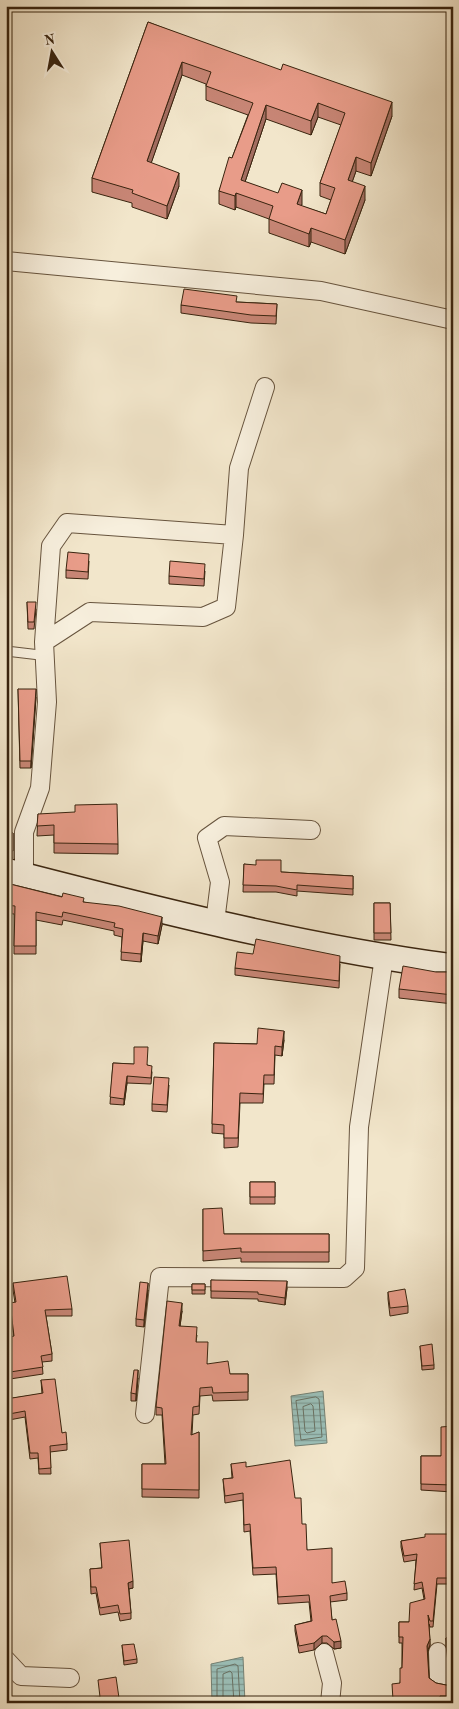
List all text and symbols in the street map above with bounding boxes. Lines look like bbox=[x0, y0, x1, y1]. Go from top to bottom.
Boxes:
north arrow bbox=[28, 28, 78, 78]
text: N bbox=[43, 32, 57, 48]

